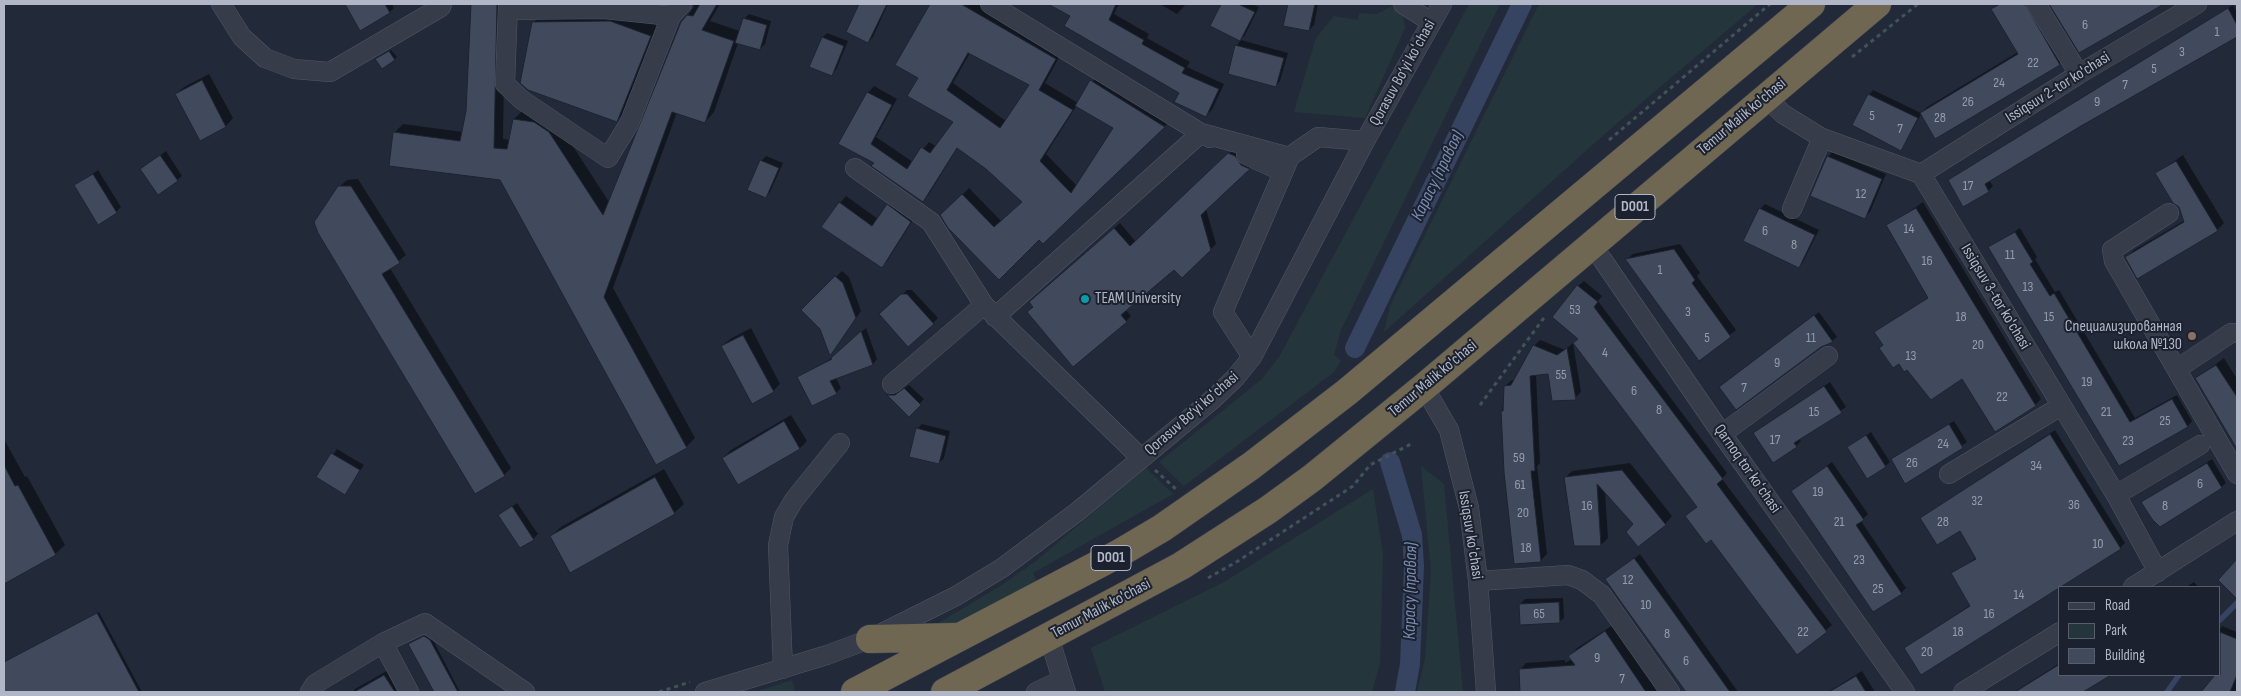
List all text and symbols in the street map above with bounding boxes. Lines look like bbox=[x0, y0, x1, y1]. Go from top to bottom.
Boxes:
street label: Qorasuv Bo‘yi koʻchasi bbox=[1366, 17, 1440, 129]
house number: 6 bbox=[2082, 17, 2088, 33]
house number: 1 bbox=[2215, 24, 2219, 40]
house number: 3 bbox=[2179, 44, 2185, 60]
street label: Issiqsuv 2-tor ko'chasi bbox=[2002, 48, 2114, 128]
house number: 22 bbox=[2027, 55, 2039, 71]
house number: 5 bbox=[2151, 61, 2157, 77]
street label: Temur Malik ko'chasi bbox=[1694, 74, 1790, 160]
house number: 24 bbox=[1993, 75, 2005, 91]
house number: 7 bbox=[2122, 77, 2128, 93]
house number: 26 bbox=[1962, 94, 1974, 110]
house number: 9 bbox=[2094, 94, 2100, 110]
house number: 5 bbox=[1869, 108, 1875, 124]
house number: 28 bbox=[1934, 110, 1946, 126]
house number: 7 bbox=[1897, 121, 1903, 137]
water label: Карасу (правая) bbox=[1407, 127, 1469, 225]
house number: 17 bbox=[1963, 178, 1973, 194]
house number: 12 bbox=[1856, 186, 1866, 202]
road number: D001 bbox=[1615, 194, 1655, 220]
house number: 14 bbox=[1904, 221, 1914, 237]
house number: 6 bbox=[1762, 223, 1768, 239]
house number: 8 bbox=[1791, 237, 1797, 253]
street label: Issiqsuv 3-tor ko'chasi bbox=[1956, 241, 2034, 353]
house number: 11 bbox=[2005, 247, 2015, 263]
house number: 16 bbox=[1921, 253, 1933, 269]
house number: 1 bbox=[1658, 262, 1662, 278]
house number: 13 bbox=[2023, 279, 2033, 295]
place label: TEAM University bbox=[1095, 289, 1181, 309]
marker: TEAM University bbox=[1079, 293, 1091, 305]
house number: 53 bbox=[1569, 302, 1581, 318]
house number: 3 bbox=[1685, 304, 1691, 320]
house number: 18 bbox=[1955, 309, 1967, 325]
house number: 15 bbox=[2044, 309, 2054, 325]
place label: Специализированная школа №130 bbox=[2065, 317, 2182, 355]
house number: 5 bbox=[1704, 330, 1710, 346]
house number: 11 bbox=[1806, 330, 1816, 346]
marker: Специализированная школа №130 bbox=[2186, 330, 2198, 342]
street label: Temur Malik ko'chasi bbox=[1385, 336, 1481, 422]
house number: 20 bbox=[1972, 337, 1984, 353]
house number: 4 bbox=[1602, 345, 1608, 361]
house number: 13 bbox=[1906, 348, 1916, 364]
house number: 9 bbox=[1774, 355, 1780, 371]
house number: 55 bbox=[1555, 367, 1567, 383]
street label: Qorasuv Bo‘yi koʻchasi bbox=[1141, 368, 1243, 460]
house number: 19 bbox=[2081, 374, 2093, 390]
house number: 7 bbox=[1741, 380, 1747, 396]
house number: 6 bbox=[1631, 383, 1637, 399]
house number: 22 bbox=[1996, 389, 2008, 405]
house number: 8 bbox=[1656, 402, 1662, 418]
house number: 15 bbox=[1809, 404, 1819, 420]
house number: 21 bbox=[2101, 404, 2111, 420]
house number: 25 bbox=[2159, 413, 2171, 429]
street label: Qarnoq tor koʻchasi bbox=[1709, 421, 1785, 517]
house number: 17 bbox=[1770, 432, 1780, 448]
house number: 23 bbox=[2122, 433, 2134, 449]
house number: 24 bbox=[1937, 436, 1949, 452]
house number: 59 bbox=[1513, 450, 1525, 466]
house number: 26 bbox=[1906, 455, 1918, 471]
house number: 34 bbox=[2030, 458, 2042, 474]
house number: 6 bbox=[2197, 476, 2203, 492]
house number: 61 bbox=[1514, 477, 1526, 493]
house number: 19 bbox=[1812, 484, 1824, 500]
street label: Issiqsuv koʻchasi bbox=[1454, 489, 1486, 581]
house number: 32 bbox=[1971, 493, 1983, 509]
house number: 36 bbox=[2068, 497, 2080, 513]
house number: 16 bbox=[1581, 498, 1593, 514]
house number: 8 bbox=[2162, 498, 2168, 514]
house number: 20 bbox=[1517, 505, 1529, 521]
house number: 21 bbox=[1834, 514, 1844, 530]
house number: 28 bbox=[1937, 514, 1949, 530]
house number: 10 bbox=[2092, 536, 2104, 552]
house number: 18 bbox=[1520, 540, 1532, 556]
water label: Карасу (правая) bbox=[1399, 542, 1423, 640]
road number: D001 bbox=[1091, 546, 1131, 570]
house number: 23 bbox=[1853, 552, 1865, 568]
house number: 12 bbox=[1623, 572, 1633, 588]
street label: Temur Malik ko'chasi bbox=[1048, 575, 1154, 643]
house number: 25 bbox=[1872, 581, 1884, 597]
legend bbox=[2058, 586, 2221, 676]
house number: 14 bbox=[2014, 587, 2024, 603]
text: Road bbox=[2105, 596, 2130, 615]
house number: 10 bbox=[1640, 597, 1652, 613]
house number: 65 bbox=[1533, 606, 1545, 622]
house number: 16 bbox=[1983, 606, 1995, 622]
text: Park bbox=[2105, 621, 2127, 640]
house number: 22 bbox=[1797, 624, 1809, 640]
house number: 18 bbox=[1952, 624, 1964, 640]
house number: 8 bbox=[1664, 626, 1670, 642]
house number: 20 bbox=[1921, 644, 1933, 660]
text: Building bbox=[2105, 646, 2145, 665]
house number: 9 bbox=[1594, 650, 1600, 666]
house number: 6 bbox=[1683, 653, 1689, 669]
house number: 7 bbox=[1619, 671, 1625, 687]

